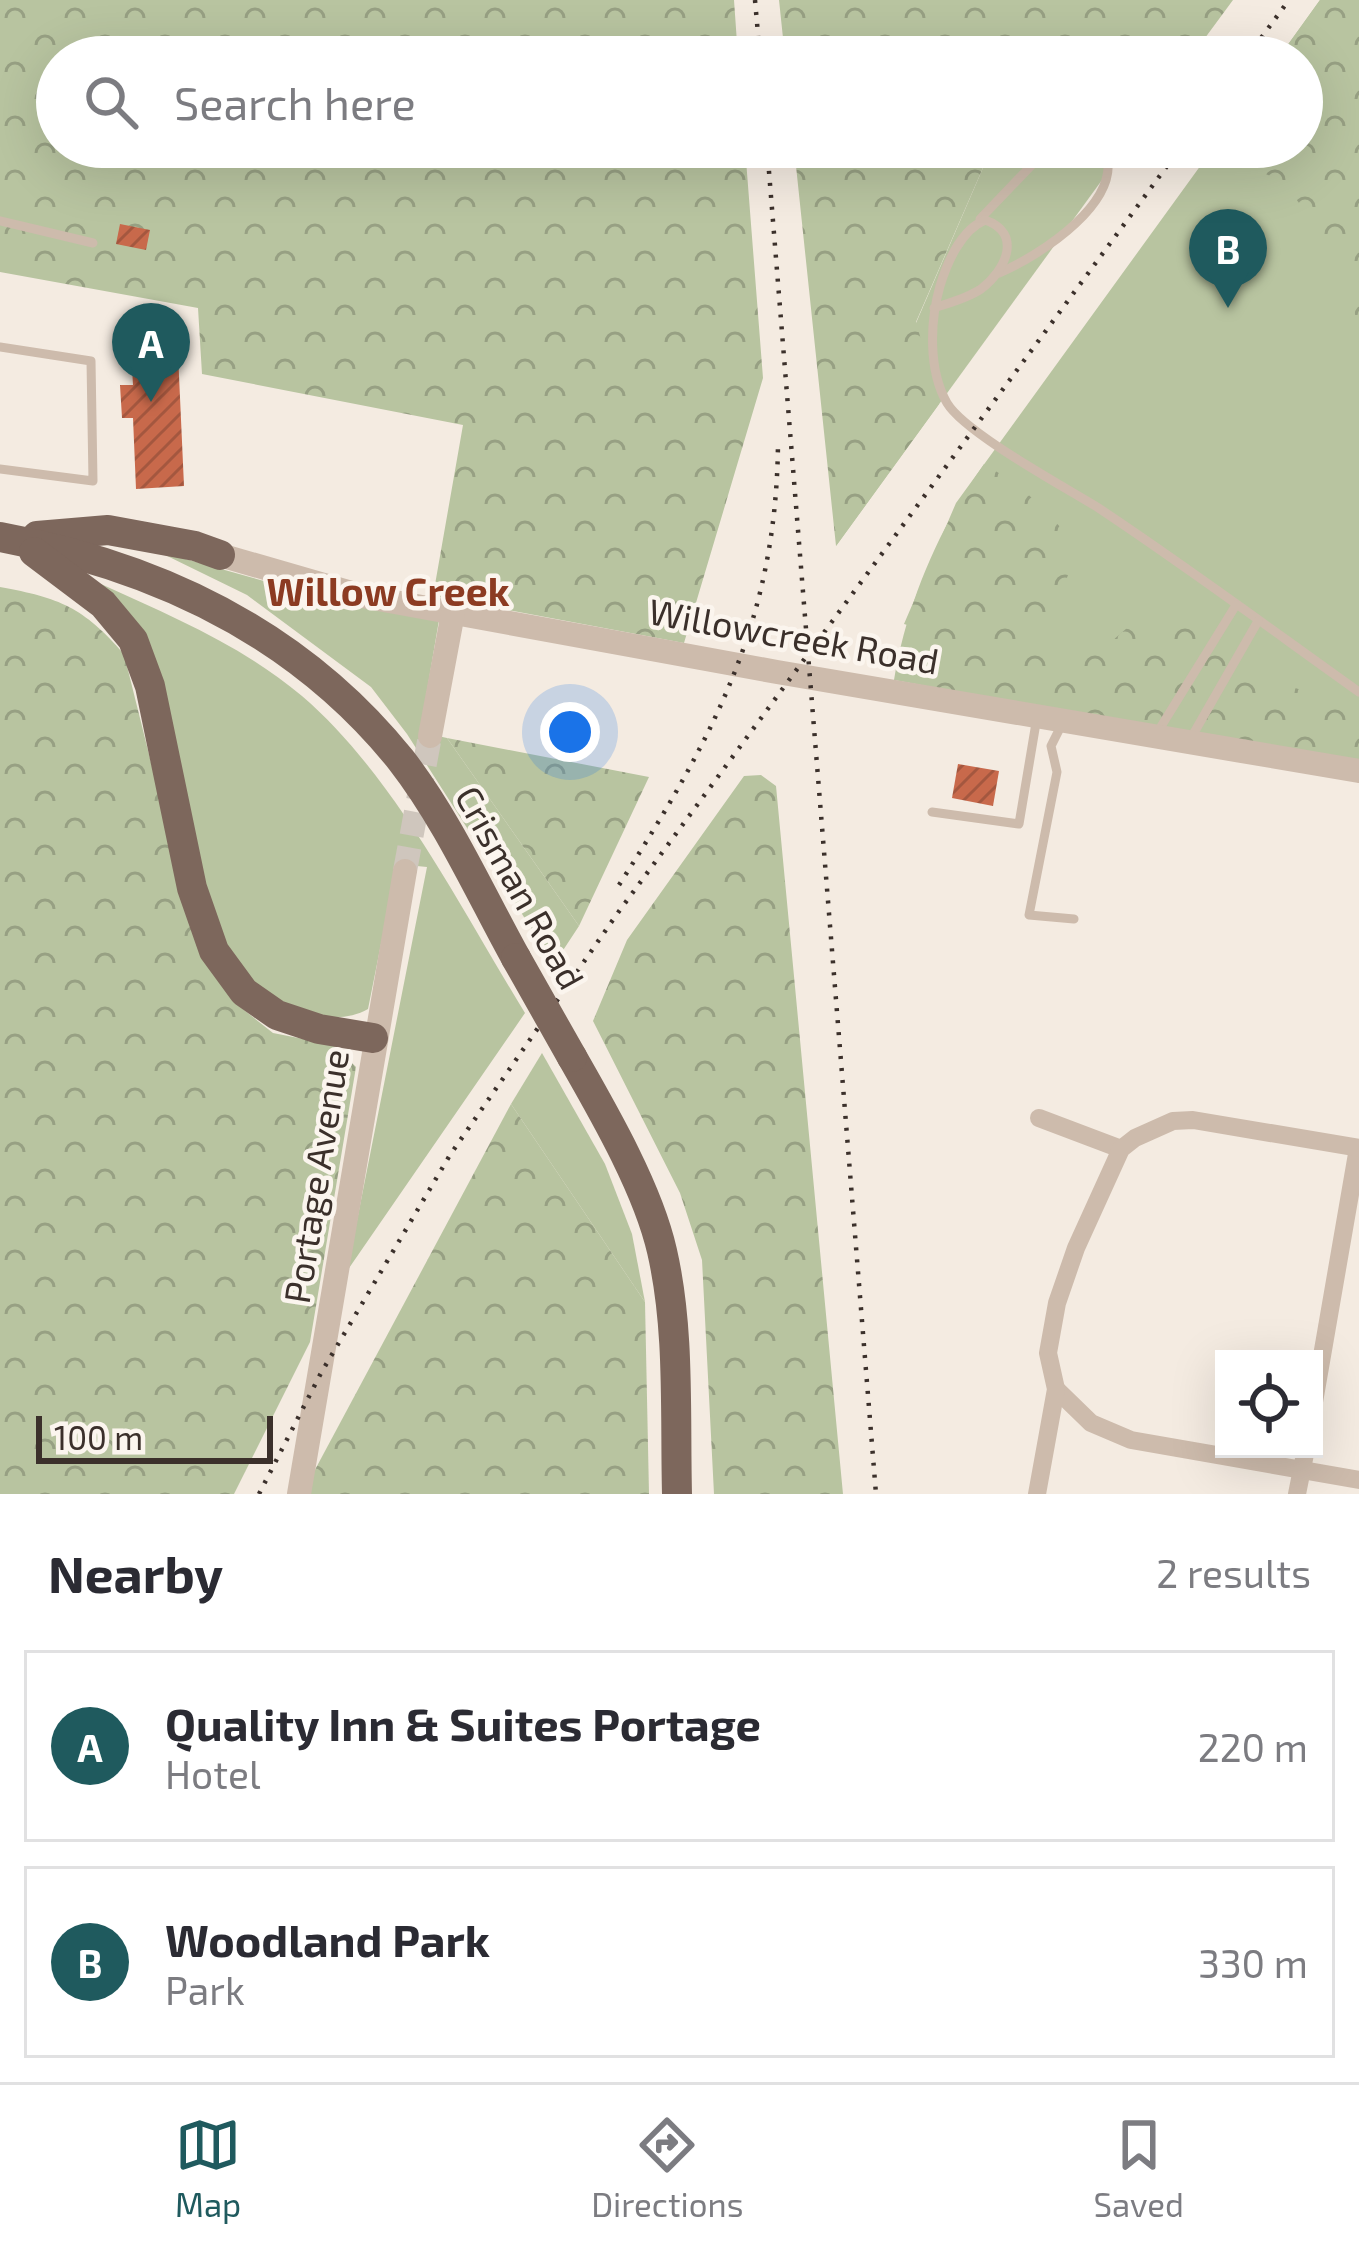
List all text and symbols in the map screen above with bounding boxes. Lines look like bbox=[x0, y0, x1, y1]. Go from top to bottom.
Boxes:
search box bbox=[36, 36, 1323, 168]
icon: search bbox=[78, 69, 144, 135]
text: Search here bbox=[174, 75, 416, 129]
pin: B bbox=[1189, 209, 1267, 308]
pin: A bbox=[112, 303, 190, 402]
district label: Willow Creek bbox=[266, 567, 510, 614]
street label: Willowcreek Road bbox=[646, 588, 942, 682]
your location bbox=[540, 702, 600, 762]
street label: Crisman Road bbox=[448, 778, 594, 996]
street label: Portage Avenue bbox=[274, 1046, 356, 1306]
map controls bbox=[1215, 1350, 1323, 1458]
button: locate bbox=[1215, 1350, 1323, 1458]
scale bar bbox=[36, 1410, 273, 1463]
text: 100 m bbox=[54, 1417, 143, 1457]
text: Nearby bbox=[48, 1542, 223, 1603]
text: 2 results bbox=[1156, 1549, 1311, 1596]
text: Quality Inn & Suites Portage bbox=[165, 1696, 761, 1750]
text: A bbox=[77, 1723, 103, 1770]
text: 220 m bbox=[1198, 1723, 1308, 1770]
text: Hotel bbox=[165, 1750, 261, 1797]
text: Woodland Park bbox=[165, 1912, 490, 1966]
text: B bbox=[78, 1939, 102, 1986]
text: 330 m bbox=[1198, 1939, 1308, 1986]
text: Park bbox=[165, 1966, 245, 2013]
tab: Map bbox=[175, 2112, 241, 2224]
tab: Directions bbox=[591, 2112, 743, 2224]
tab: Saved bbox=[1093, 2112, 1184, 2224]

